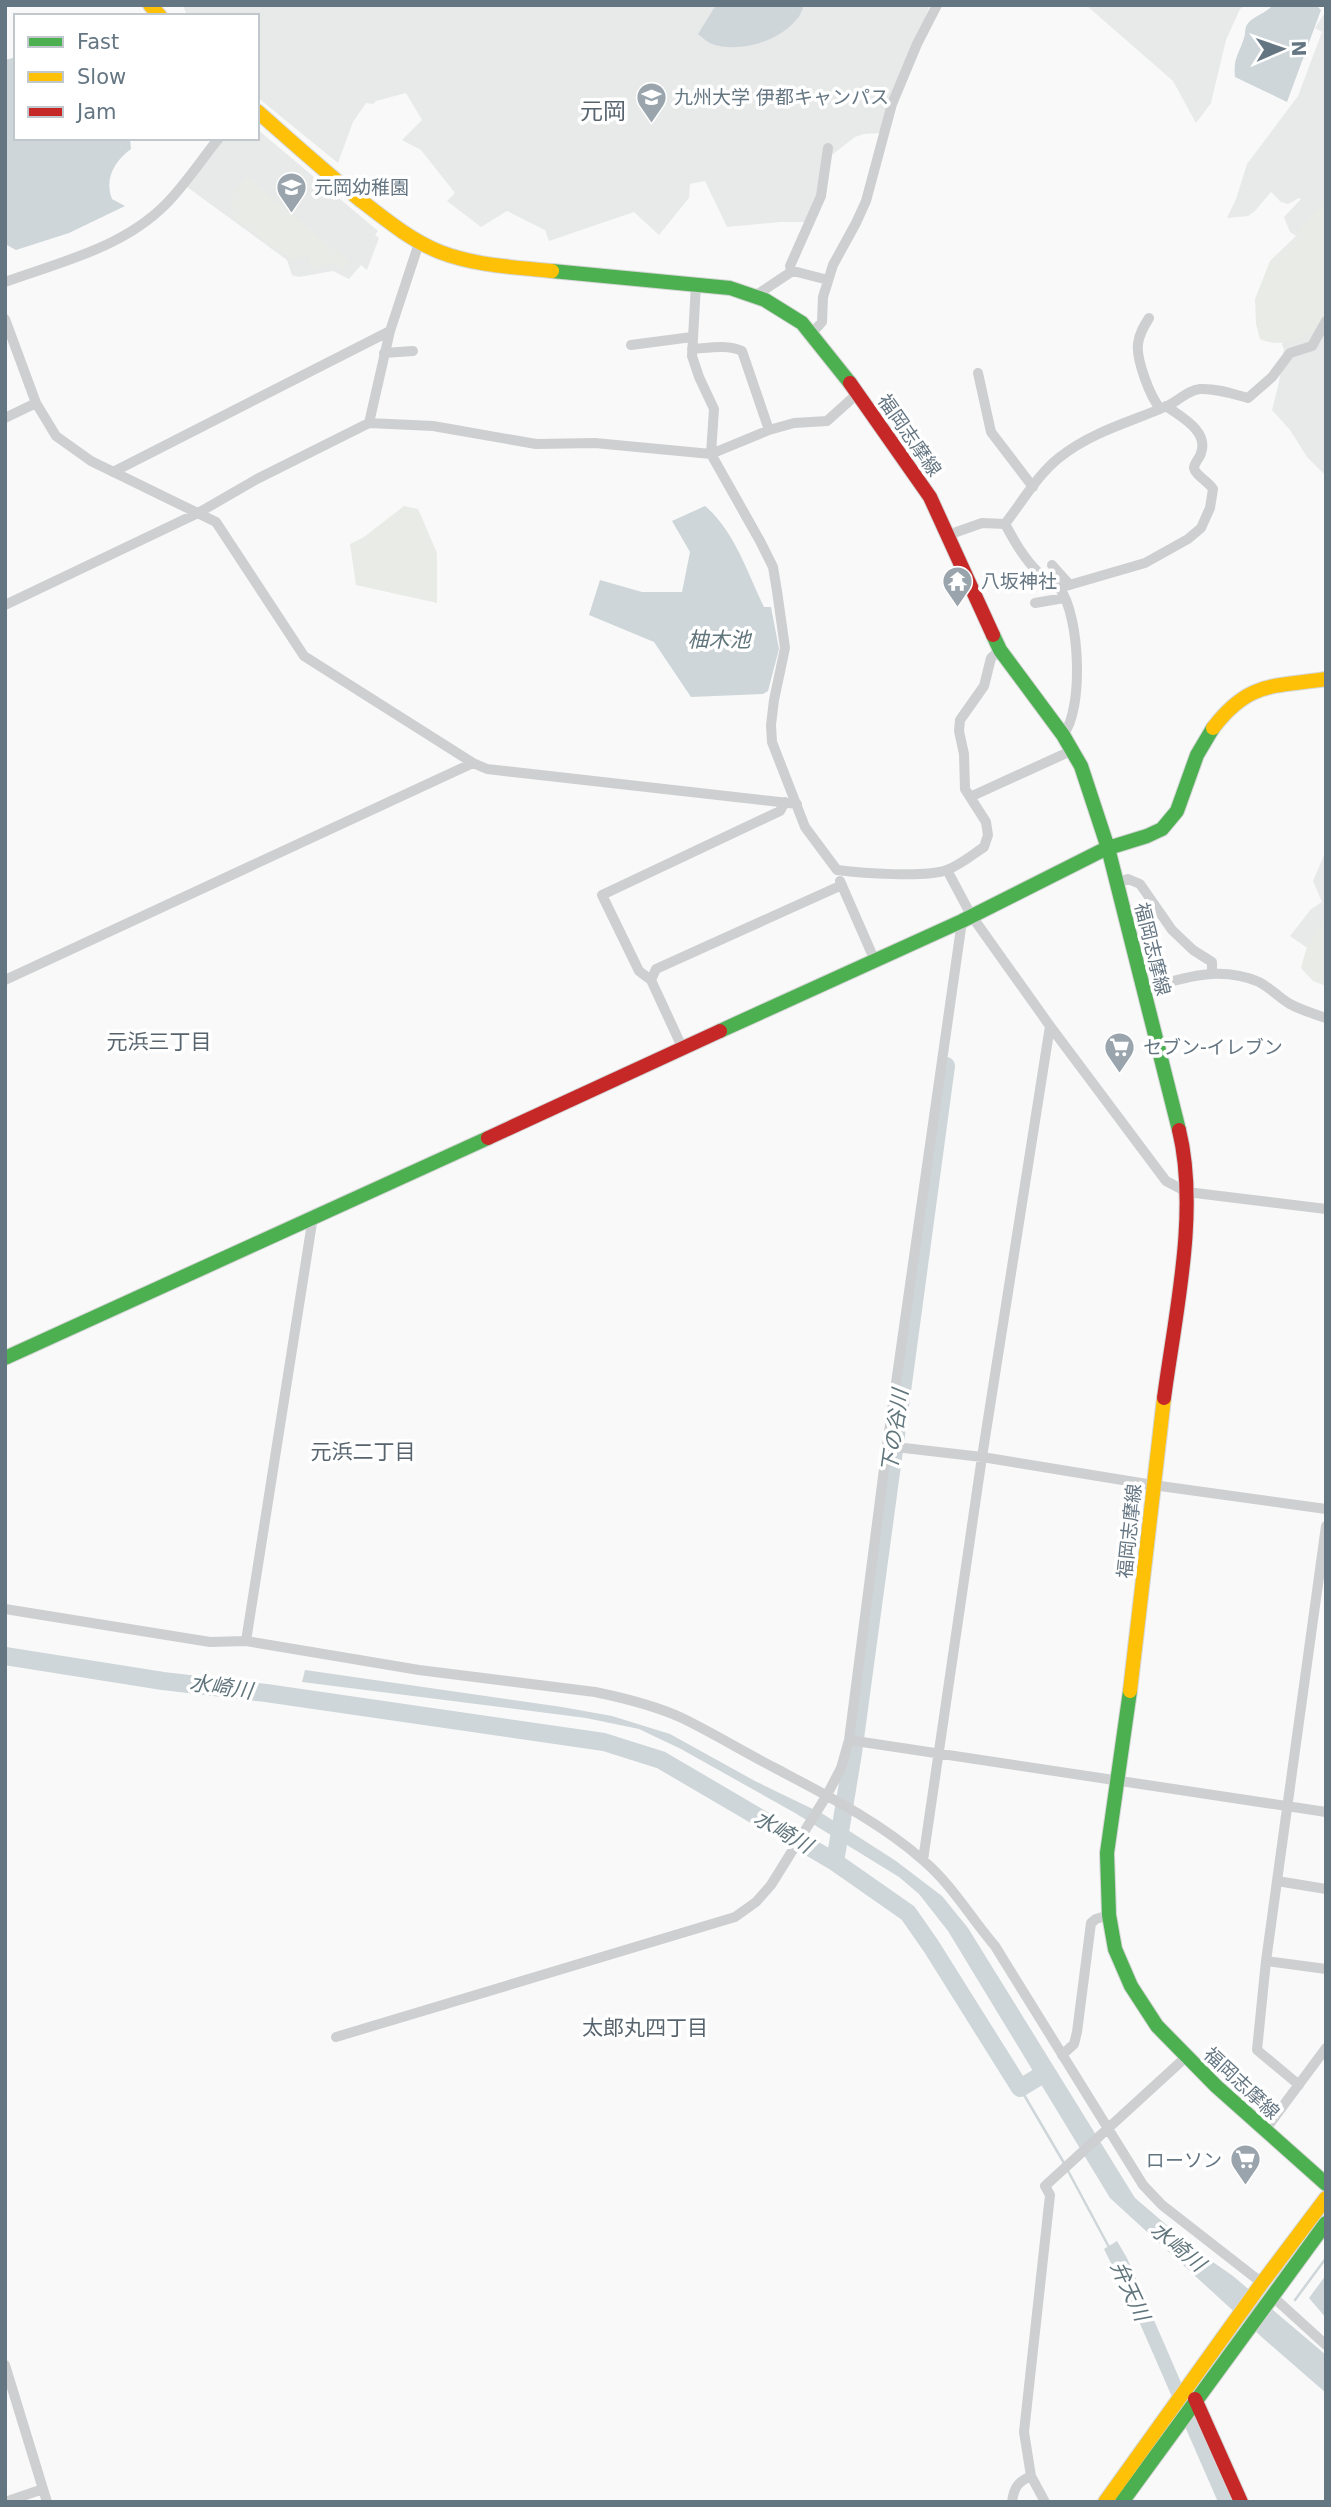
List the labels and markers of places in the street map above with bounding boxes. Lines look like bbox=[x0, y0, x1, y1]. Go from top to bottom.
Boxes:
school or university icon: 九州大学 伊都キャンパス bbox=[634, 80, 668, 124]
place label: 九州大学 伊都キャンパス bbox=[674, 86, 889, 108]
school or university icon: 元岡幼稚園 bbox=[274, 170, 308, 214]
place label: 元岡幼稚園 bbox=[314, 176, 409, 198]
temple icon: 八坂神社 bbox=[941, 564, 975, 608]
place label: 八坂神社 bbox=[981, 570, 1057, 592]
supermarket icon: セブン-イレブン bbox=[1103, 1030, 1137, 1074]
place label: セブン-イレブン bbox=[1143, 1036, 1283, 1058]
supermarket icon: ローソン bbox=[1228, 2143, 1262, 2187]
place label: ローソン bbox=[1146, 2149, 1222, 2171]

